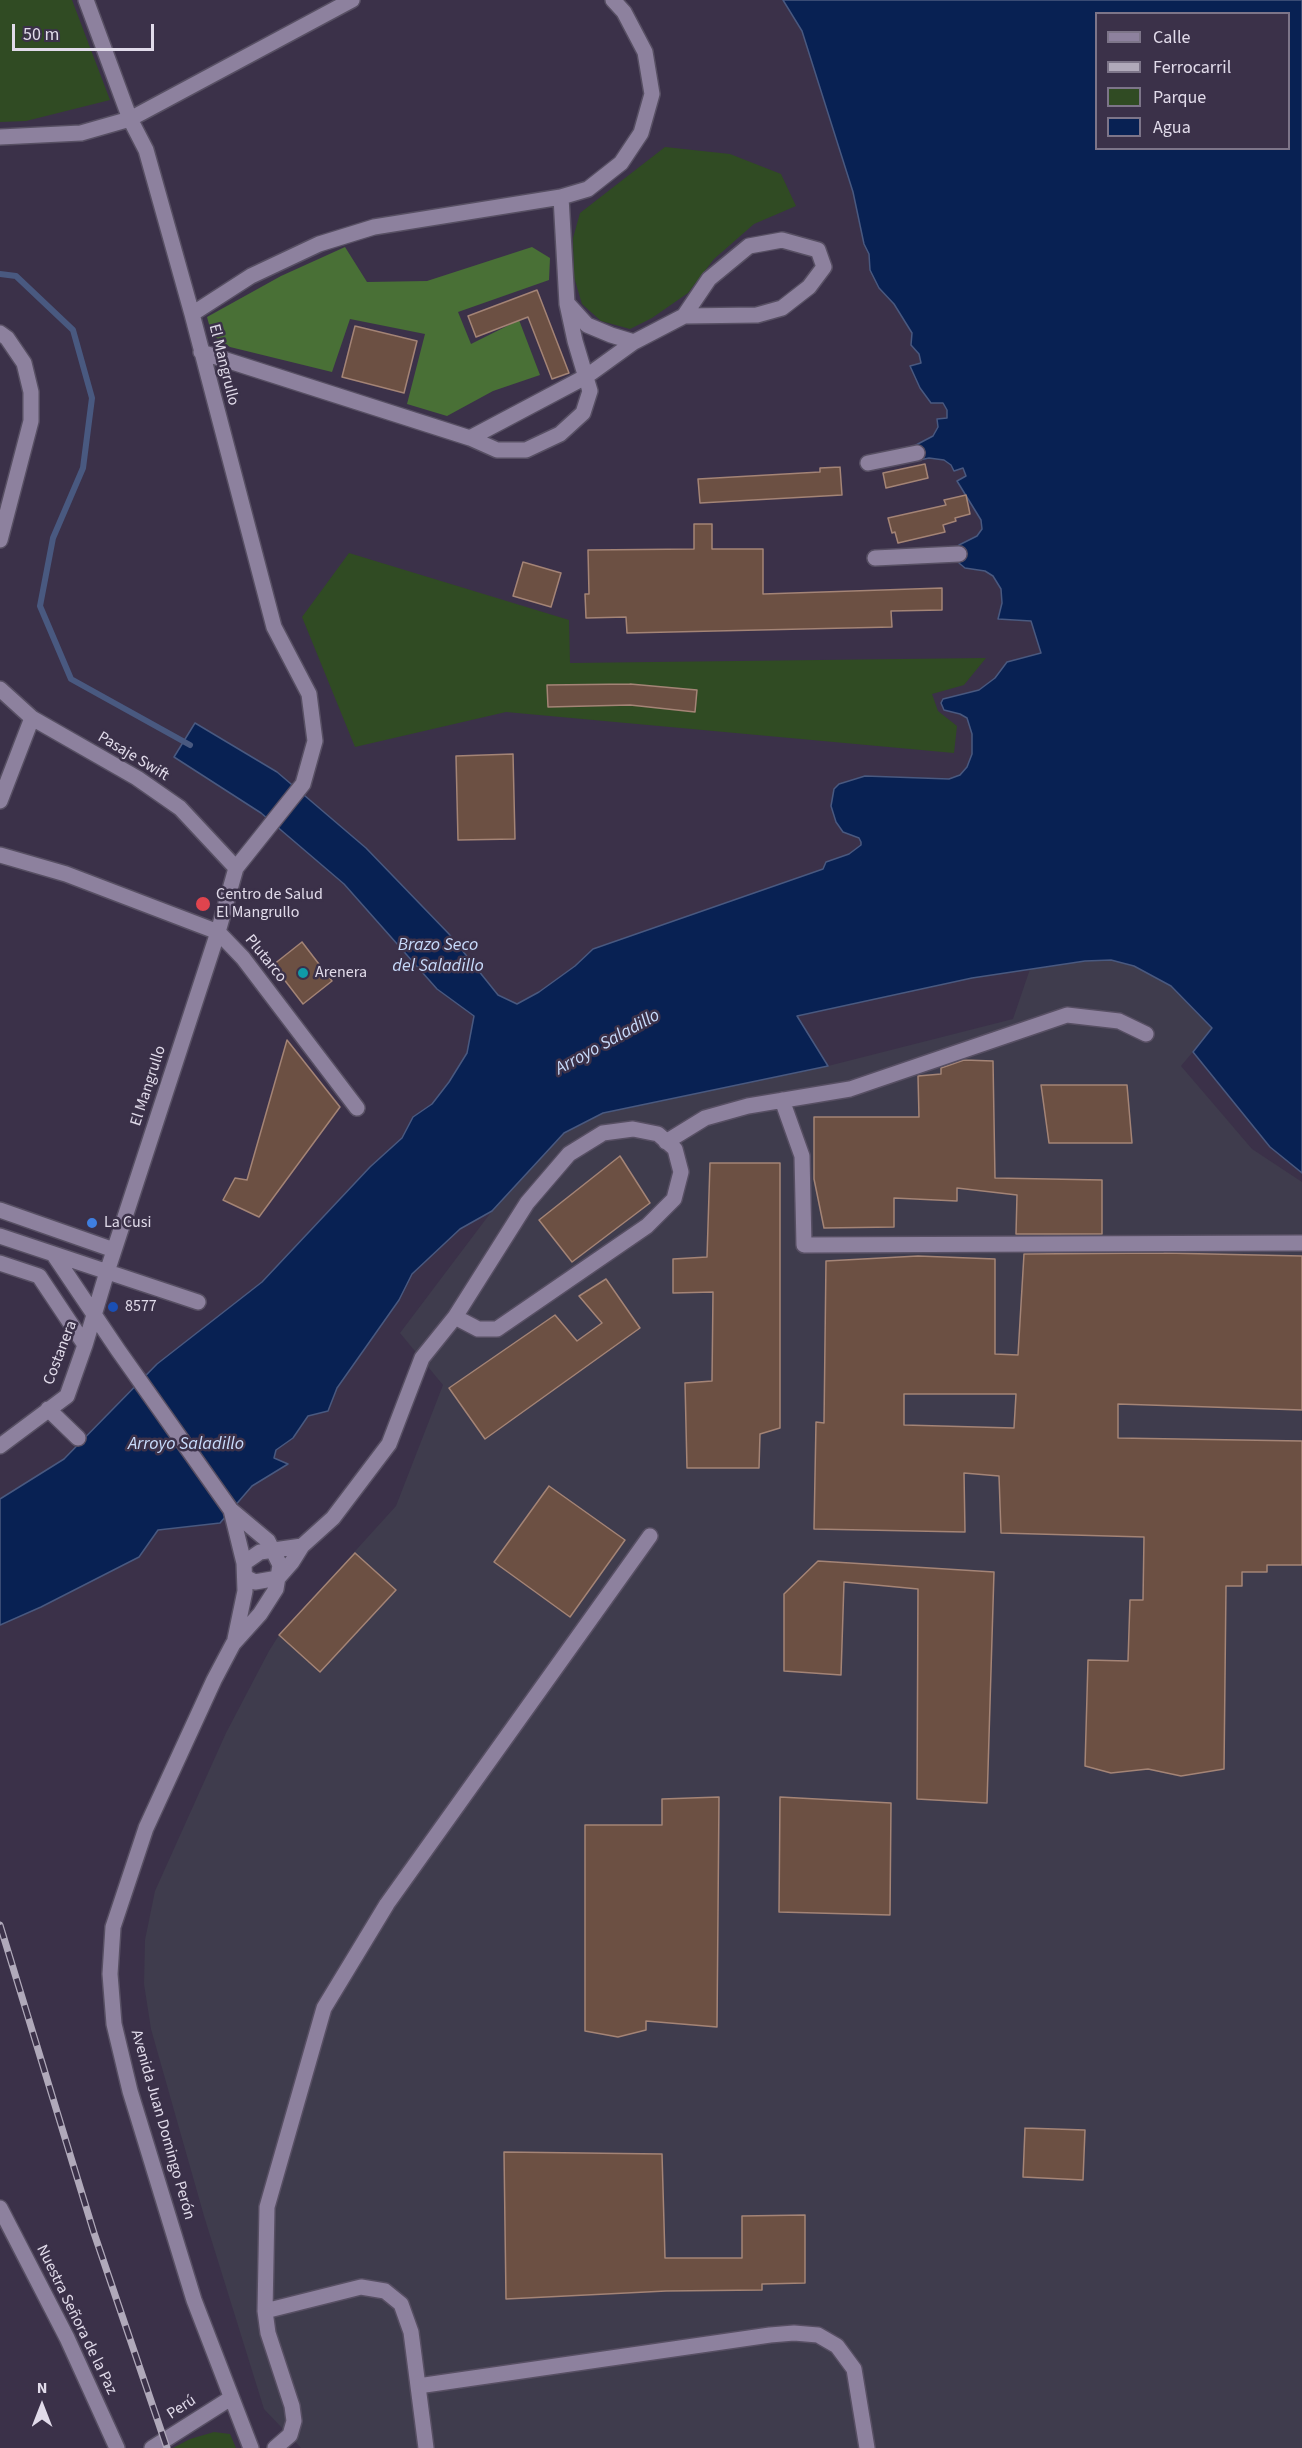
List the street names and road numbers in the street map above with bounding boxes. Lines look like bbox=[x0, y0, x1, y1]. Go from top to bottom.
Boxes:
street label: El Mangrullo bbox=[204, 322, 242, 408]
street label: Pasaje Swift bbox=[94, 728, 172, 786]
street label: Plutarco bbox=[240, 931, 290, 987]
street label: El Mangrullo bbox=[127, 1043, 171, 1129]
street label: Costanera bbox=[40, 1318, 82, 1388]
street label: Avenida Juan Domingo Perón bbox=[126, 2028, 198, 2222]
street label: Nuestra Señora de la Paz bbox=[31, 2242, 121, 2398]
street label: Perú bbox=[164, 2392, 200, 2424]

